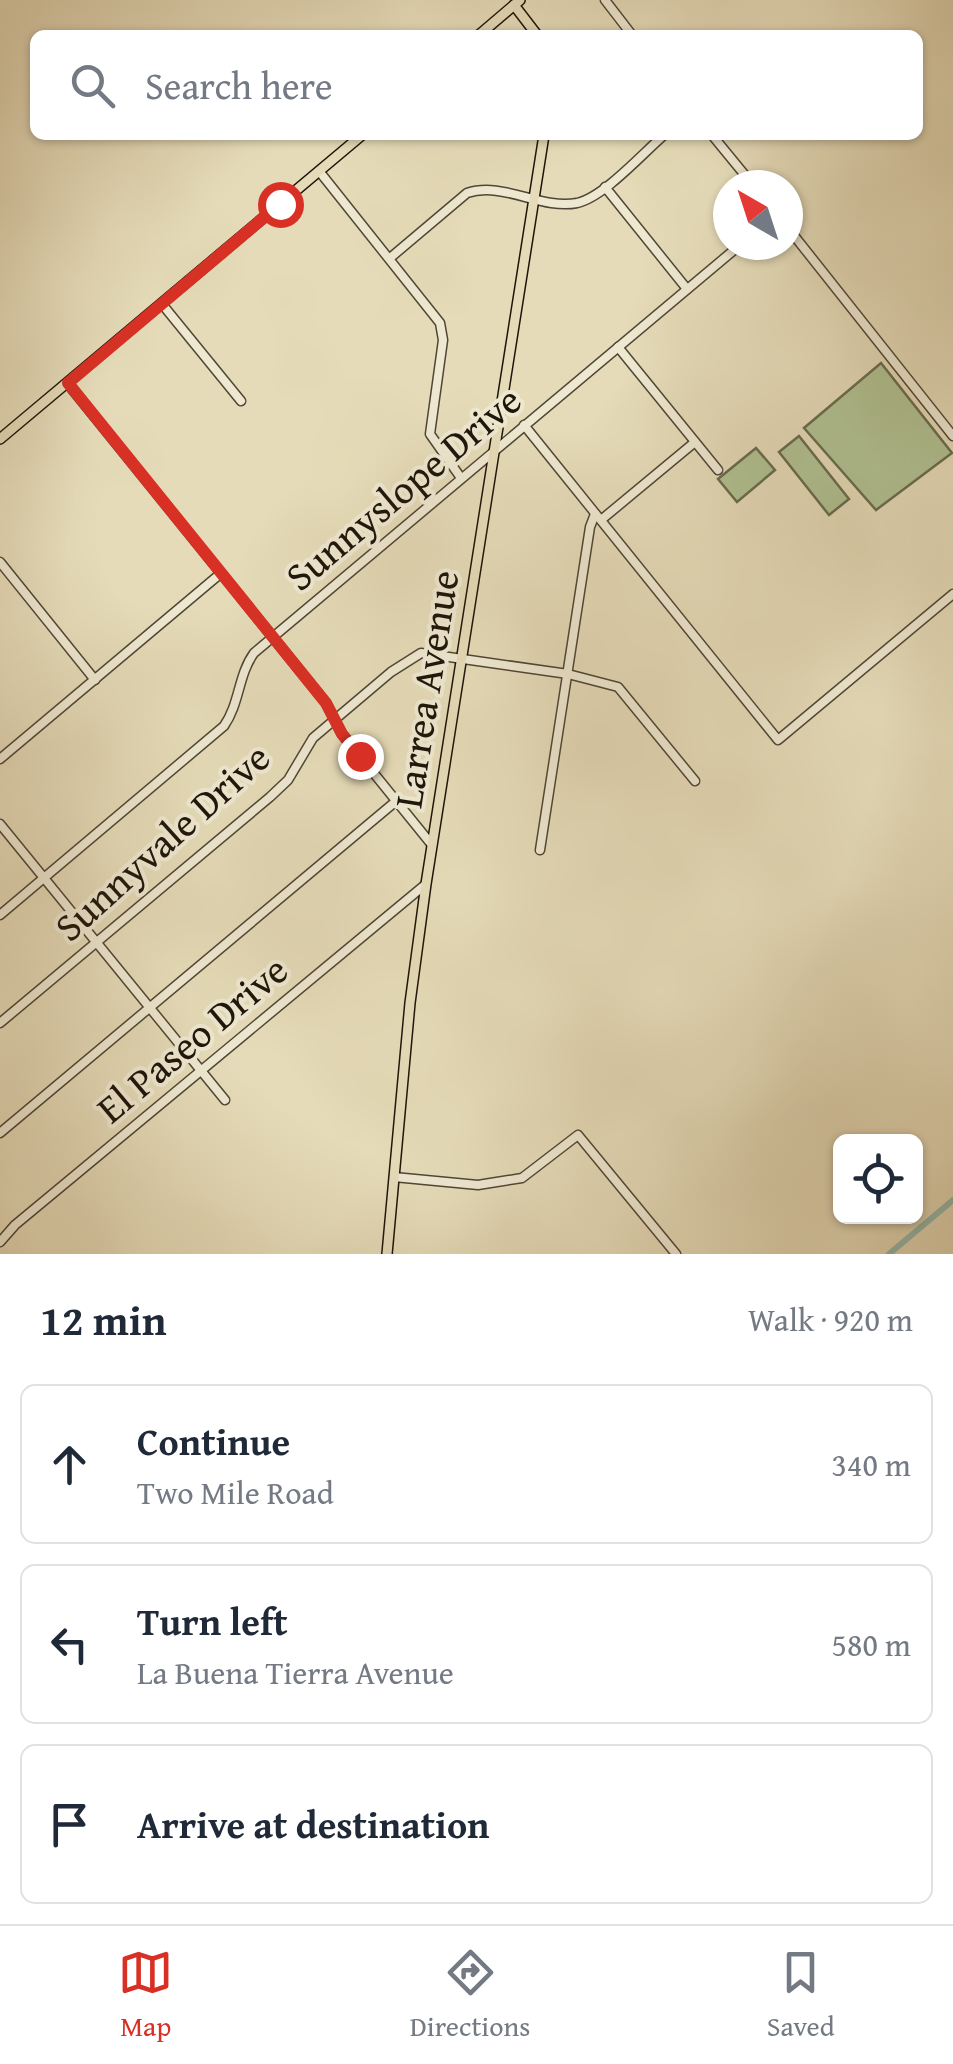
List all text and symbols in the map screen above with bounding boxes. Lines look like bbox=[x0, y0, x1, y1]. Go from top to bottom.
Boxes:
search box bbox=[30, 30, 923, 140]
text: Search here bbox=[145, 57, 333, 113]
icon: search bbox=[65, 58, 120, 113]
north arrow bbox=[713, 170, 803, 260]
route start bbox=[258, 182, 304, 228]
street label: Sunnyslope Drive bbox=[272, 371, 534, 604]
street label: Larrea Avenue bbox=[378, 566, 473, 812]
street label: Sunnyvale Drive bbox=[41, 729, 283, 955]
route end bbox=[338, 734, 384, 780]
street label: El Paseo Drive bbox=[83, 941, 300, 1137]
map controls bbox=[833, 1134, 923, 1224]
button: locate bbox=[833, 1134, 923, 1224]
text: 12 min bbox=[40, 1289, 167, 1350]
text: Walk · 920 m bbox=[748, 1296, 913, 1343]
text: Continue bbox=[137, 1413, 290, 1469]
icon: ahead bbox=[42, 1437, 97, 1492]
text: 340 m bbox=[832, 1441, 911, 1488]
text: Two Mile Road bbox=[137, 1469, 334, 1516]
text: Turn left bbox=[137, 1593, 288, 1649]
icon: left bbox=[42, 1617, 97, 1672]
text: 580 m bbox=[832, 1621, 911, 1668]
text: La Buena Tierra Avenue bbox=[137, 1649, 454, 1696]
text: Arrive at destination bbox=[137, 1796, 490, 1852]
icon: arrive bbox=[42, 1797, 97, 1852]
tab: Map bbox=[118, 1945, 173, 2046]
tab: Directions bbox=[410, 1945, 530, 2046]
tab: Saved bbox=[767, 1945, 835, 2046]

